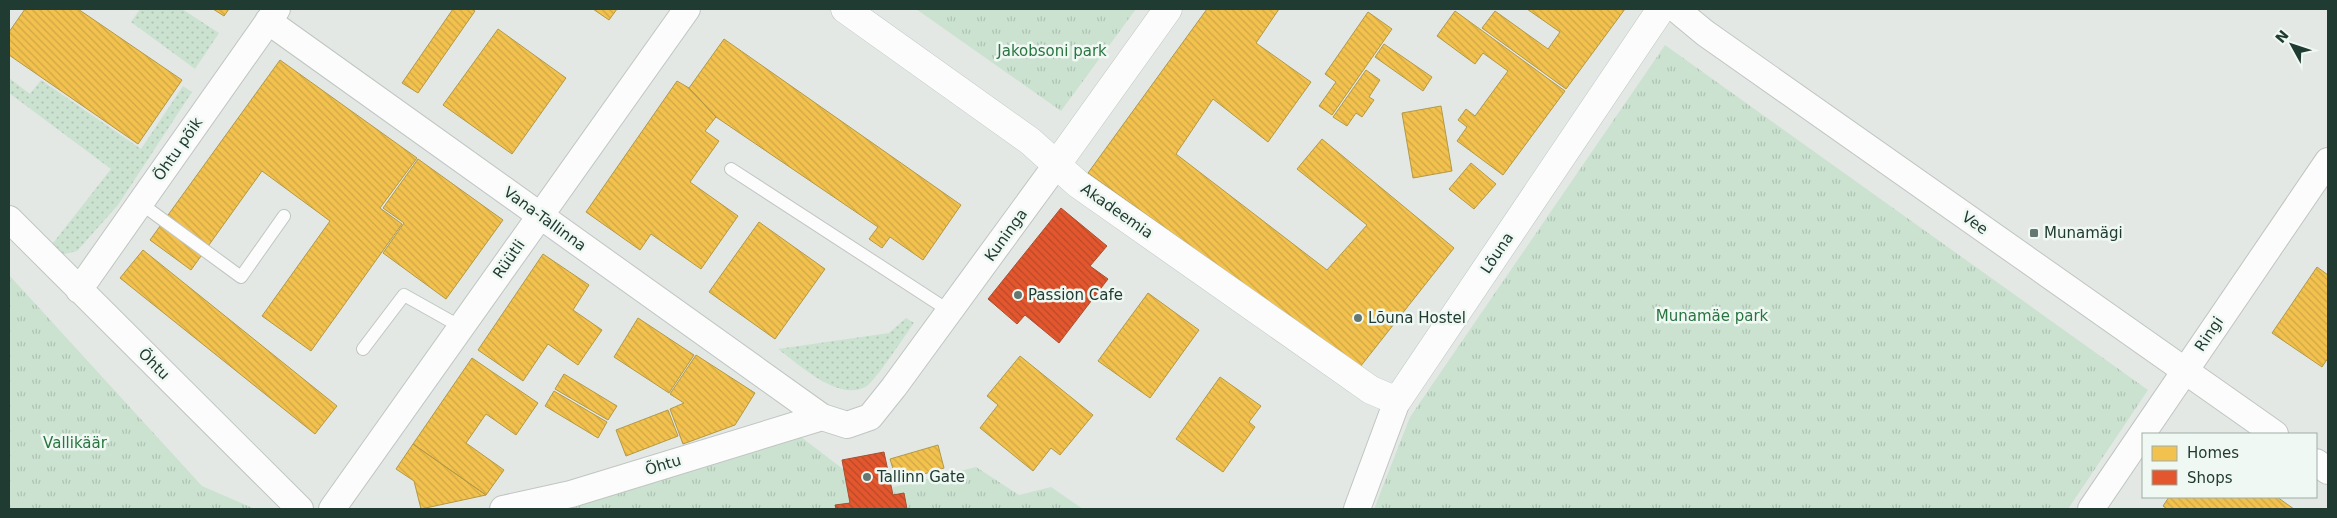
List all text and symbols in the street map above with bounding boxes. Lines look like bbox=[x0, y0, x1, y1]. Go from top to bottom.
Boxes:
north arrow bbox=[2267, 20, 2317, 70]
text: N bbox=[2272, 27, 2292, 46]
park label: Jakobsoni park bbox=[996, 42, 1107, 60]
street label: Õhtu põik bbox=[149, 113, 206, 184]
street label: Akadeemia bbox=[1078, 180, 1156, 242]
street label: Vana-Tallinna bbox=[500, 183, 590, 255]
street label: Kuninga bbox=[981, 205, 1031, 265]
street label: Vee bbox=[1959, 208, 1991, 238]
place label: Munamägi bbox=[2044, 224, 2123, 242]
marker: Munamägi bbox=[2028, 227, 2040, 239]
street label: Lõuna bbox=[1477, 229, 1517, 277]
street label: Rüütli bbox=[489, 236, 529, 282]
place label: Passion Cafe bbox=[1028, 286, 1123, 304]
marker: Passion Cafe bbox=[1012, 289, 1024, 301]
park label: Munamäe park bbox=[1656, 307, 1769, 325]
place label: Lõuna Hostel bbox=[1368, 309, 1466, 327]
marker: Lõuna Hostel bbox=[1352, 312, 1364, 324]
street label: Ringi bbox=[2191, 313, 2227, 355]
street label: Õhtu bbox=[135, 344, 174, 383]
legend bbox=[2142, 433, 2317, 498]
park label: Vallikäär bbox=[43, 434, 108, 452]
text: Homes bbox=[2187, 444, 2239, 462]
street label: Õhtu bbox=[643, 450, 683, 479]
place label: Tallinn Gate bbox=[876, 468, 965, 486]
text: Shops bbox=[2187, 469, 2233, 487]
marker: Tallinn Gate bbox=[861, 471, 873, 483]

